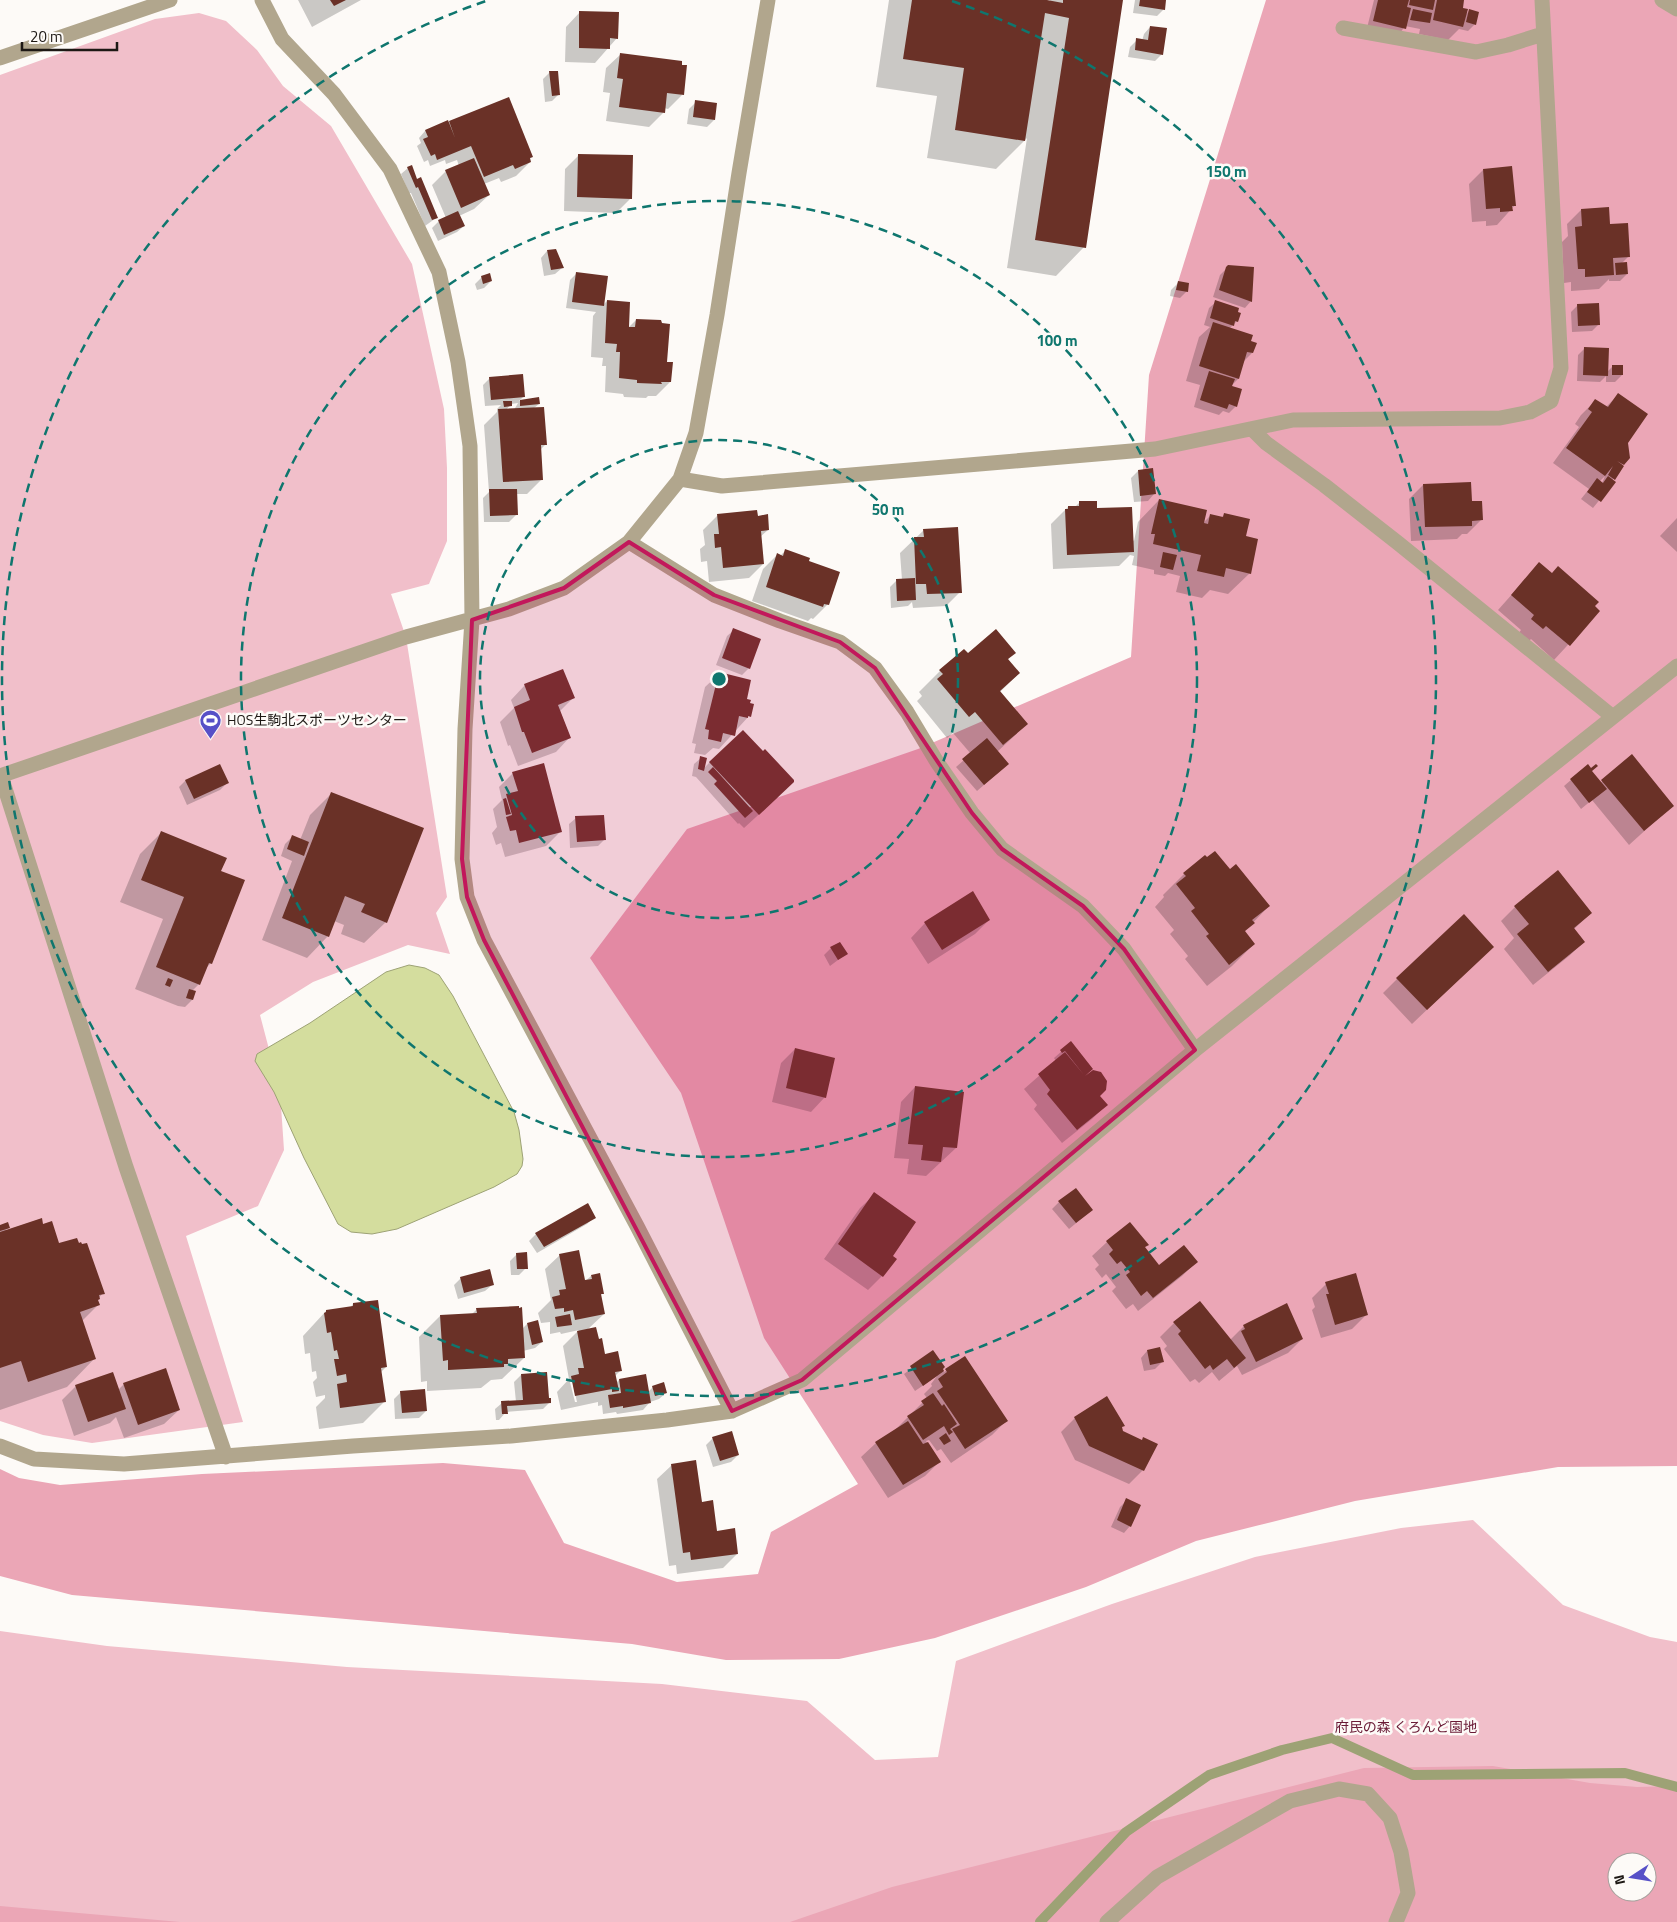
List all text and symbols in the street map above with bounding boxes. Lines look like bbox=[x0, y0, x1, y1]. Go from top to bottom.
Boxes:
scale bar bbox=[22, 20, 118, 52]
text: 20 m bbox=[30, 25, 63, 48]
text: 150 m bbox=[1205, 160, 1247, 183]
text: 100 m bbox=[1036, 329, 1078, 352]
text: 50 m bbox=[872, 498, 904, 521]
centre of rings bbox=[710, 670, 728, 688]
sports icon: HOS生駒北スポーツセンター bbox=[199, 708, 223, 739]
place label: HOS生駒北スポーツセンター bbox=[227, 709, 407, 730]
park label: 府民の森 くろんど園地 bbox=[1335, 1716, 1477, 1737]
north arrow bbox=[1607, 1852, 1657, 1902]
text: N bbox=[1608, 1873, 1630, 1887]

